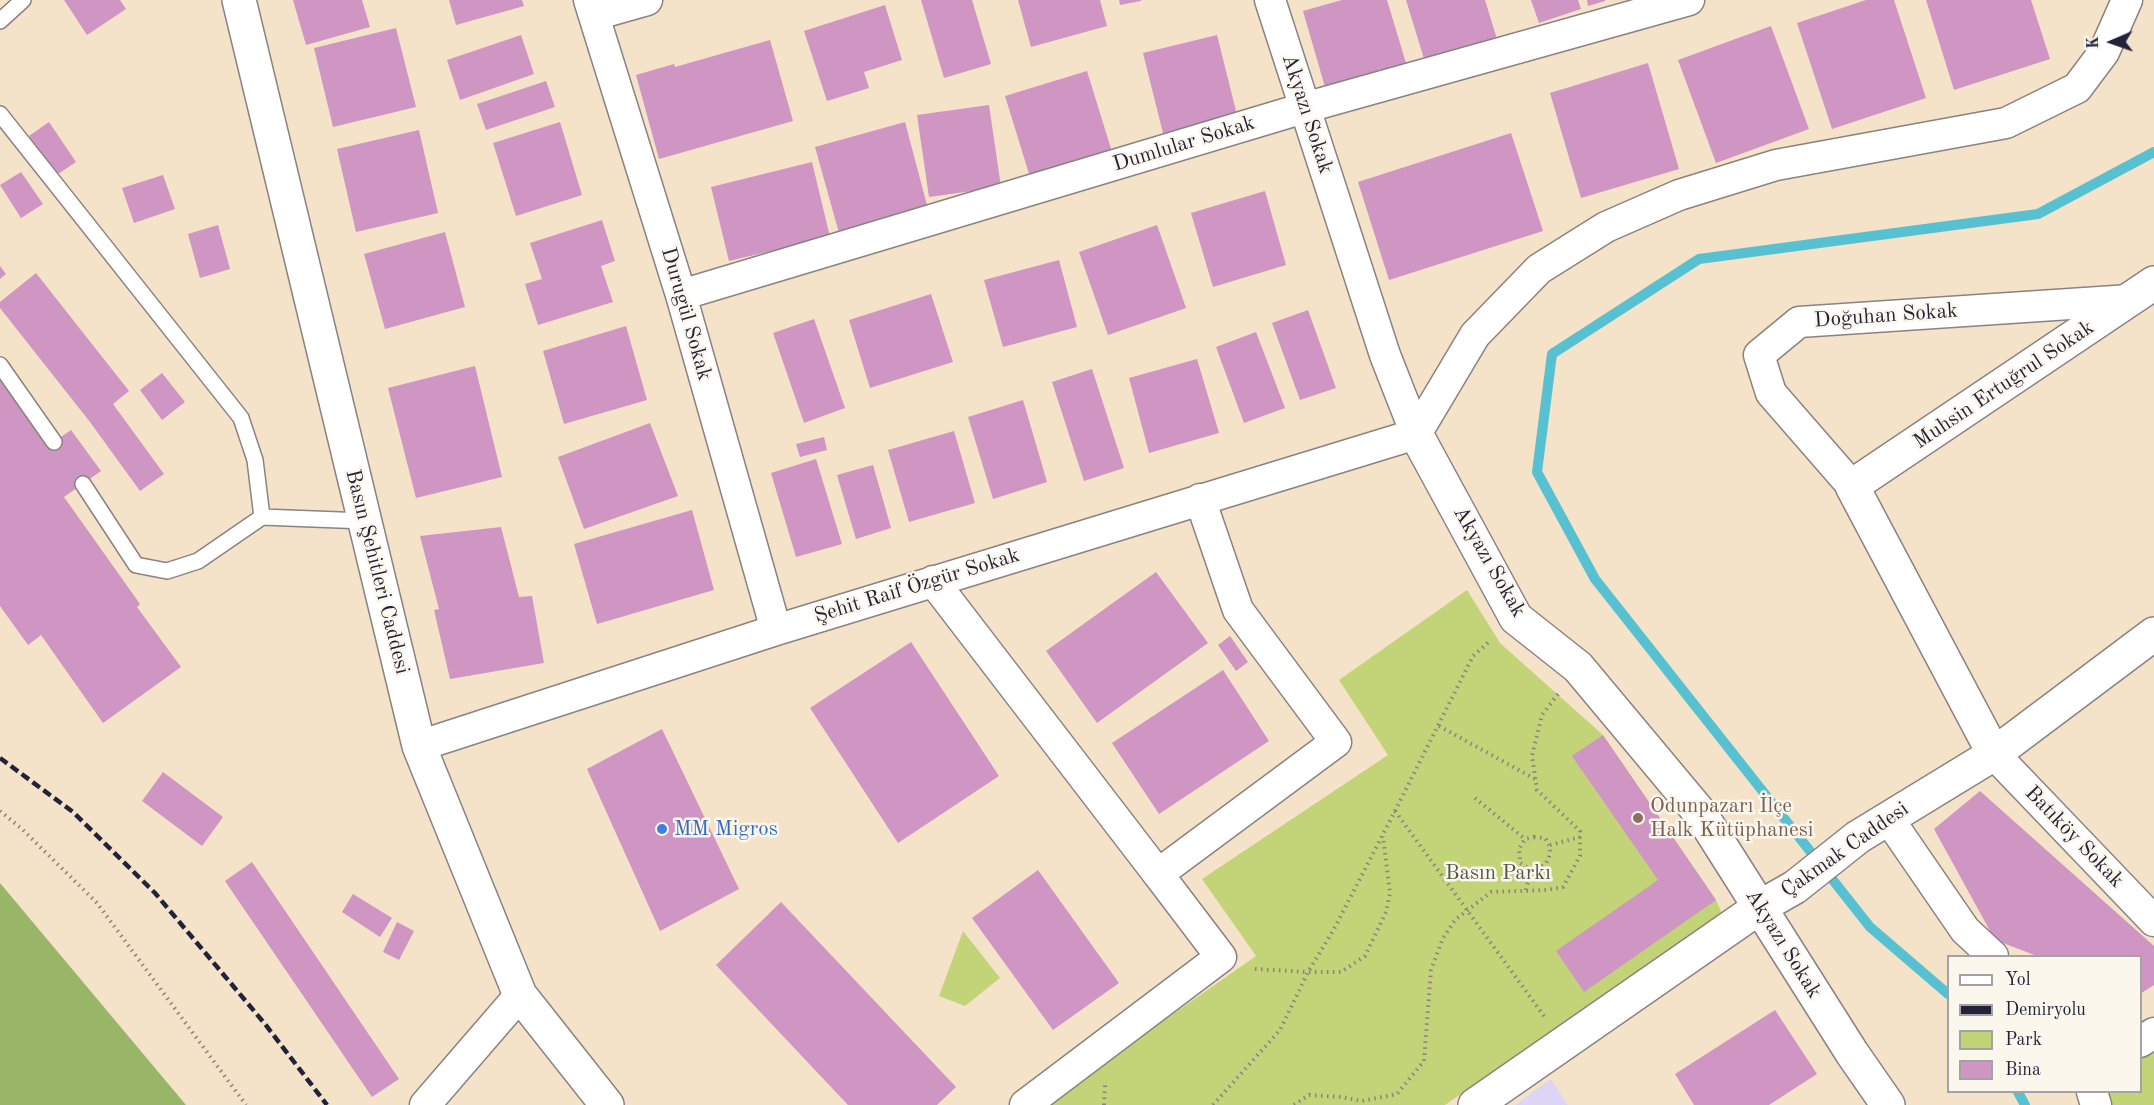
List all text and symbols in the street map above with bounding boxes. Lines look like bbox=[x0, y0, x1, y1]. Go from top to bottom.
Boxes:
north arrow bbox=[2082, 12, 2142, 72]
text: K bbox=[2086, 36, 2102, 49]
street label: Akyazı Sokak bbox=[1276, 51, 1338, 177]
street label: Dumlular Sokak bbox=[1110, 110, 1258, 178]
street label: Durugül Sokak bbox=[655, 245, 717, 383]
street label: Doğuhan Sokak bbox=[1813, 298, 1959, 334]
street label: Muhsin Ertuğrul Sokak bbox=[1909, 315, 2099, 455]
street label: Basın Şehitleri Caddesi bbox=[339, 467, 415, 677]
street label: Akyazı Sokak bbox=[1447, 502, 1531, 622]
street label: Şehit Raif Özgür Sokak bbox=[811, 543, 1023, 629]
street label: Batıköy Sokak bbox=[2019, 781, 2129, 893]
place label: Odunpazarı İlçe Halk Kütüphanesi bbox=[1650, 793, 1814, 843]
street label: Çakmak Caddesi bbox=[1776, 797, 1914, 903]
marker: Odunpazarı İlçe Halk Kütüphanesi bbox=[1631, 811, 1645, 825]
place label: MM Migros bbox=[674, 816, 778, 842]
marker: MM Migros bbox=[655, 822, 669, 836]
park label: Basın Parkı bbox=[1445, 860, 1551, 886]
street label: Akyazı Sokak bbox=[1739, 885, 1827, 1003]
legend bbox=[1947, 955, 2142, 1093]
text: Yol bbox=[2005, 971, 2031, 989]
text: Demiryolu bbox=[2005, 1001, 2086, 1019]
text: Park bbox=[2005, 1031, 2042, 1049]
text: Bina bbox=[2005, 1061, 2041, 1079]

